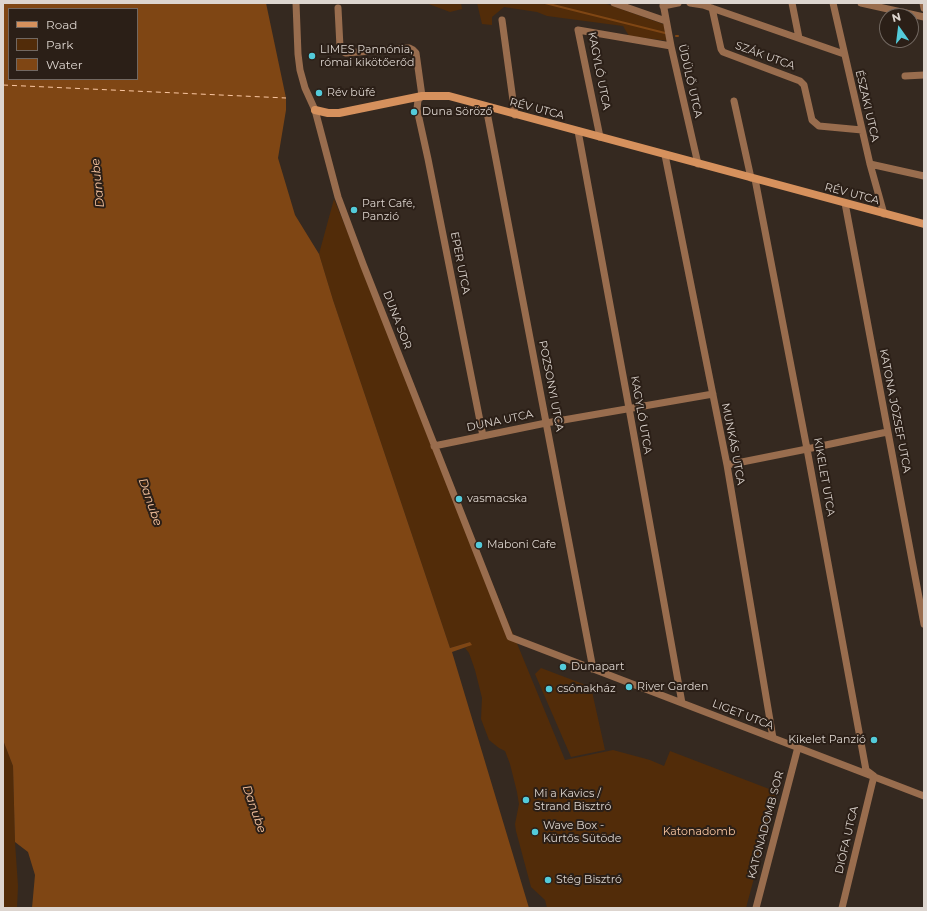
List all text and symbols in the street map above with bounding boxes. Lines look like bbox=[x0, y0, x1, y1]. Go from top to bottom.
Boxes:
legend bbox=[8, 8, 138, 80]
north arrow bbox=[879, 8, 919, 48]
text: N bbox=[890, 9, 902, 25]
text: Road bbox=[46, 17, 77, 32]
street label: KAGYLÓ UTCA bbox=[585, 31, 613, 111]
text: Park bbox=[46, 37, 73, 52]
street label: SZÁK UTCA bbox=[733, 39, 797, 73]
place label: LIMES Pannónia, római kikötőerőd bbox=[320, 43, 414, 69]
street label: ÜDÜLŐ UTCA bbox=[675, 43, 705, 119]
marker: LIMES Pannónia, római kikötőerőd bbox=[307, 51, 317, 61]
text: Water bbox=[46, 57, 82, 72]
street label: ÉSZAKI UTCA bbox=[852, 69, 882, 143]
place label: Rév büfé bbox=[327, 86, 375, 100]
marker: Rév büfé bbox=[314, 88, 324, 98]
street label: RÉV UTCA bbox=[508, 95, 566, 123]
place label: Duna Söröző bbox=[422, 105, 492, 119]
marker: Duna Söröző bbox=[409, 107, 419, 117]
water label: Danube bbox=[88, 158, 108, 208]
street label: RÉV UTCA bbox=[823, 180, 881, 208]
place label: Part Café, Panzió bbox=[362, 197, 415, 223]
marker: Part Café, Panzió bbox=[349, 205, 359, 215]
street label: EPER UTCA bbox=[447, 231, 473, 295]
street label: DUNA SOR bbox=[380, 289, 414, 351]
street label: POZSONYI UTCA bbox=[536, 339, 566, 433]
street label: KATONA JÓZSEF UTCA bbox=[876, 348, 914, 474]
street label: KAGYLÓ UTCA bbox=[628, 375, 654, 455]
street label: MUNKÁS UTCA bbox=[719, 402, 747, 486]
street label: DUNA UTCA bbox=[465, 407, 535, 435]
street label: KIKELET UTCA bbox=[811, 437, 837, 517]
water label: Danube bbox=[135, 476, 165, 528]
place label: vasmacska bbox=[467, 492, 527, 506]
marker: vasmacska bbox=[454, 494, 464, 504]
place label: Maboni Cafe bbox=[487, 538, 556, 552]
marker: Maboni Cafe bbox=[474, 540, 484, 550]
place label: Dunapart bbox=[571, 660, 624, 674]
marker: Dunapart bbox=[558, 662, 568, 672]
place label: River Garden bbox=[637, 680, 708, 694]
place label: csónakház bbox=[557, 682, 616, 696]
marker: River Garden bbox=[624, 682, 634, 692]
marker: csónakház bbox=[544, 684, 554, 694]
street label: LIGET UTCA bbox=[710, 697, 776, 733]
place label: Kikelet Panzió bbox=[788, 733, 866, 747]
marker: Kikelet Panzió bbox=[869, 735, 879, 745]
street label: KATONADOMB SOR bbox=[745, 770, 787, 880]
water label: Danube bbox=[239, 783, 269, 835]
place label: Mi a Kavics / Strand Bisztró bbox=[534, 787, 611, 813]
marker: Mi a Kavics / Strand Bisztró bbox=[521, 795, 531, 805]
street label: DIÓFA UTCA bbox=[833, 805, 861, 875]
place label: Wave Box - Kürtős Sütöde bbox=[543, 819, 621, 845]
park label: Katonadomb bbox=[663, 825, 735, 839]
marker: Wave Box - Kürtős Sütöde bbox=[530, 827, 540, 837]
place label: Stég Bisztró bbox=[556, 873, 622, 887]
marker: Stég Bisztró bbox=[543, 875, 553, 885]

